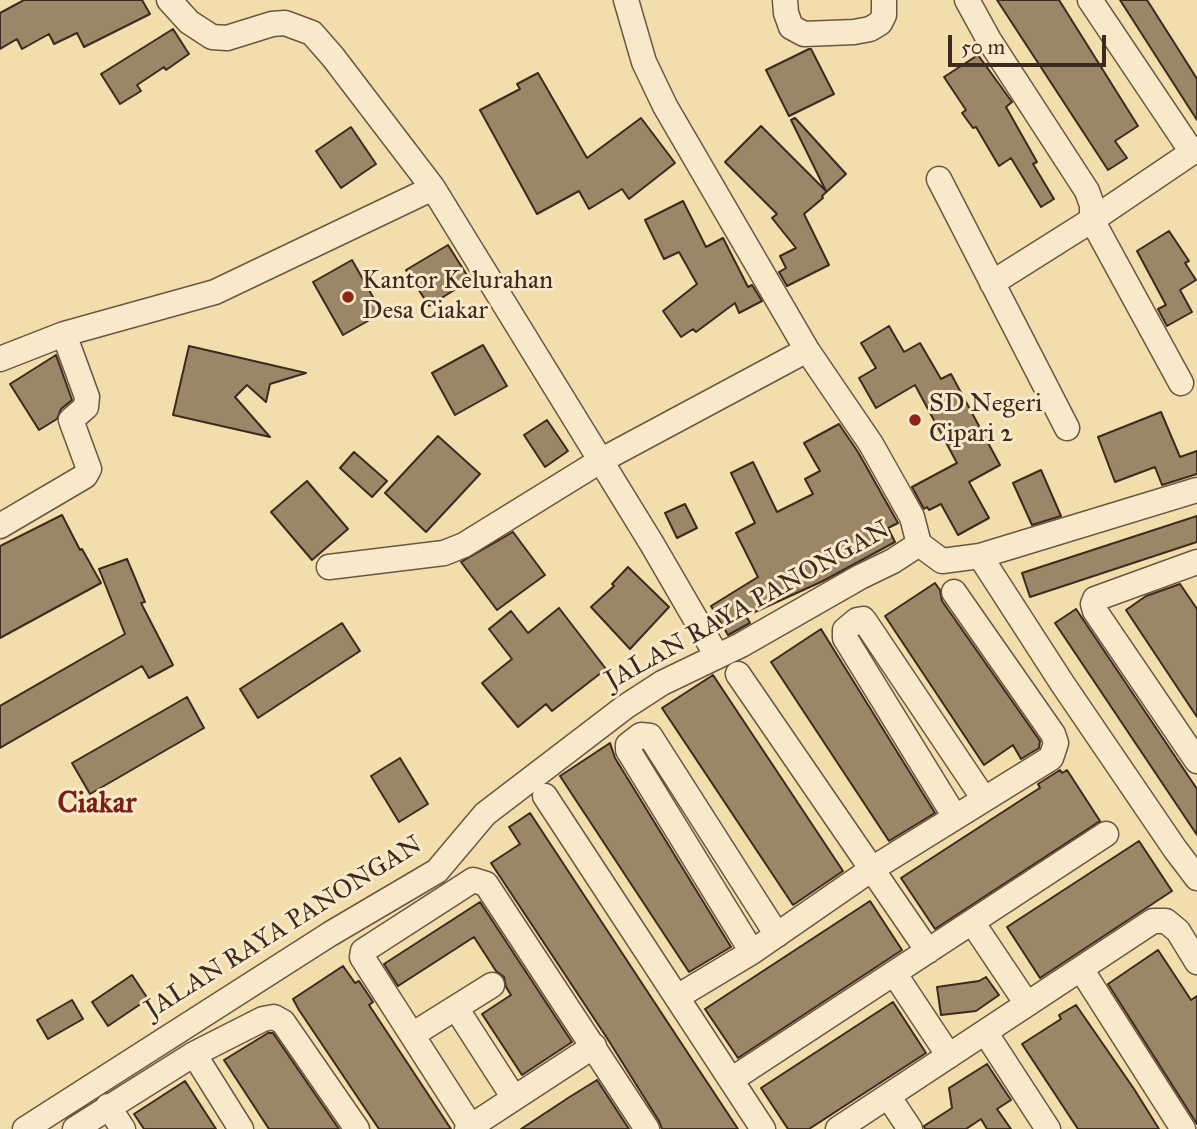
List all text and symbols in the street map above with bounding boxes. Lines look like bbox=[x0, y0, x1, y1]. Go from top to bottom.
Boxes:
scale bar bbox=[952, 21, 1110, 65]
text: 50 m bbox=[961, 34, 1005, 60]
place label: Kantor Kelurahan Desa Ciakar bbox=[362, 266, 553, 328]
marker: Kantor Kelurahan Desa Ciakar bbox=[340, 289, 356, 305]
place label: SD Negeri Cipari 2 bbox=[929, 389, 1042, 450]
marker: SD Negeri Cipari 2 bbox=[907, 412, 923, 428]
street label: JALAN RAYA PANONGAN bbox=[600, 515, 896, 697]
district label: Ciakar bbox=[57, 787, 137, 823]
street label: JALAN RAYA PANONGAN bbox=[140, 830, 428, 1026]

